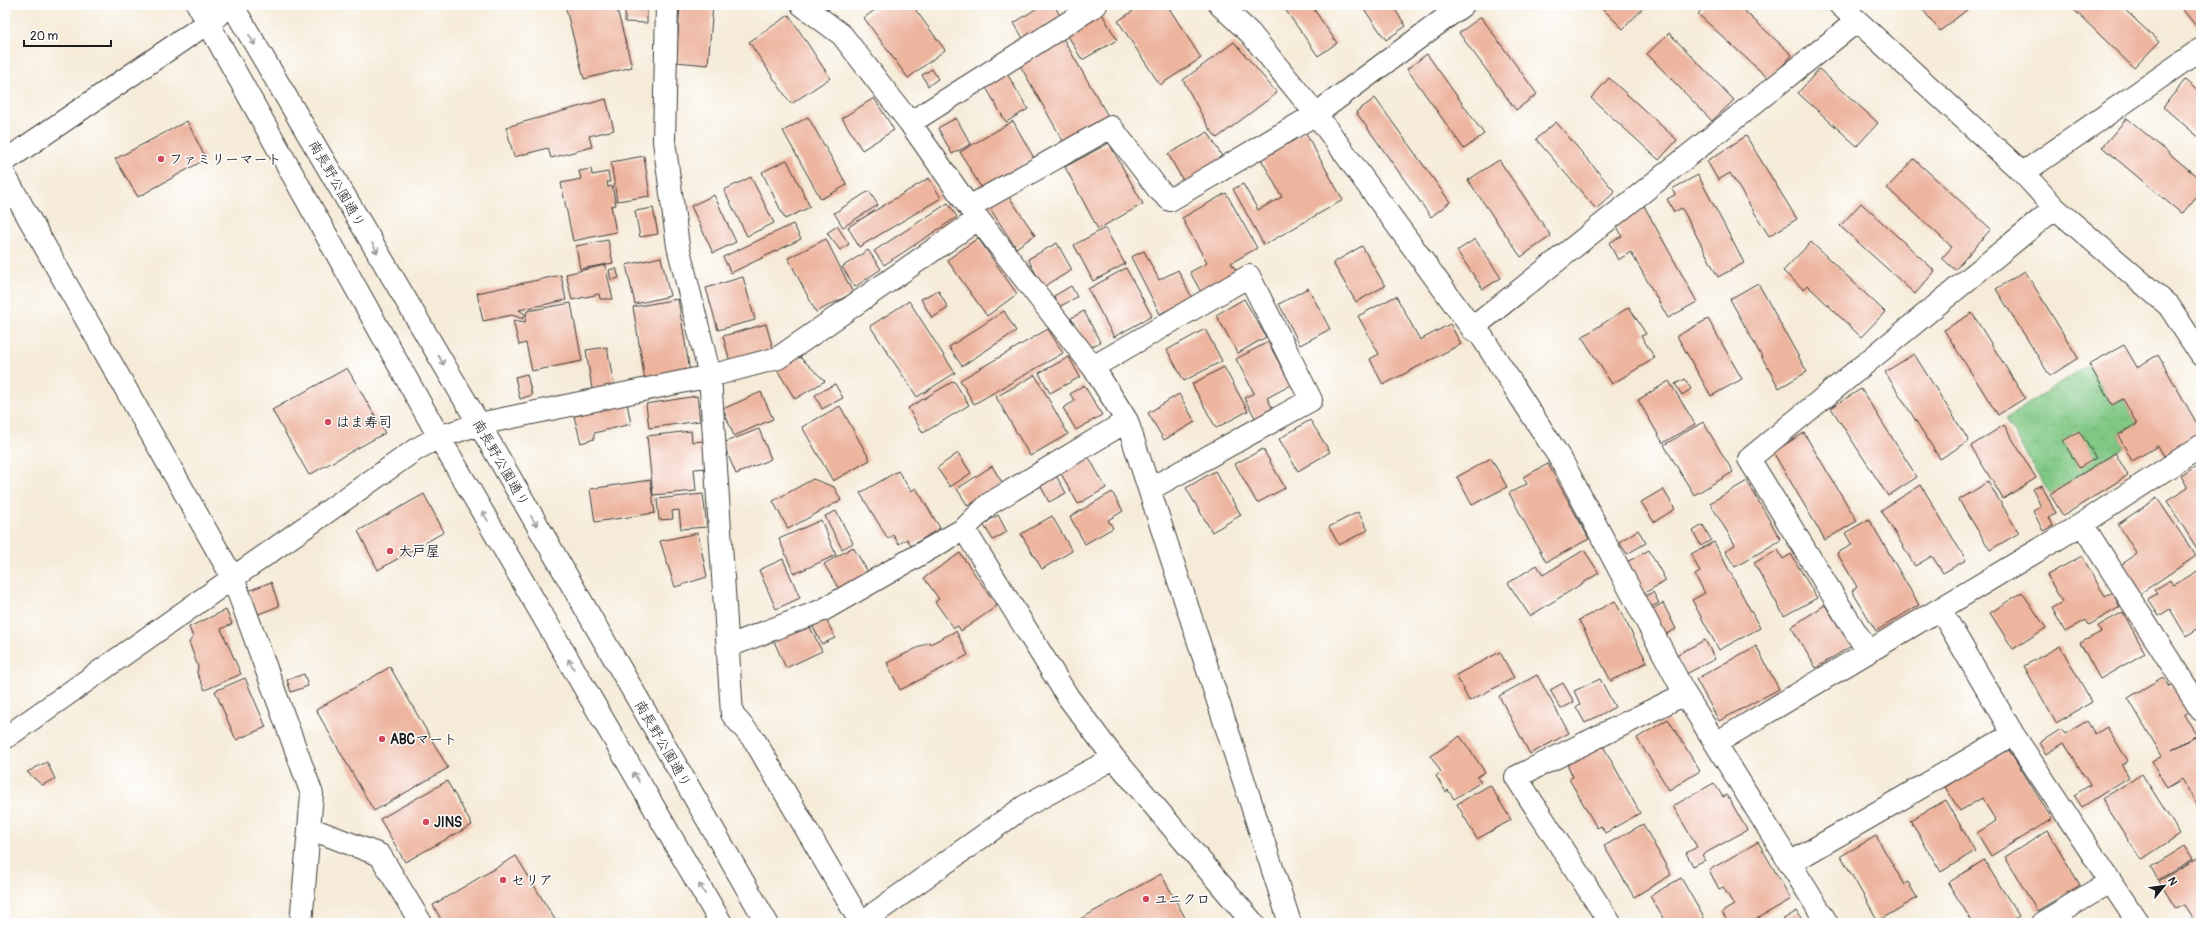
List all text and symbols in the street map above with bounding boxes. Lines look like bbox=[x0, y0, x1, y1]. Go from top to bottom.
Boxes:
scale bar bbox=[24, 22, 111, 48]
text: 20 m bbox=[30, 29, 59, 44]
one-way arrow bbox=[249, 33, 257, 45]
street label: 南長野公園通り bbox=[305, 137, 369, 231]
place label: ファミリーマート bbox=[169, 151, 282, 168]
marker: ファミリーマート bbox=[156, 154, 166, 164]
one-way arrow bbox=[371, 242, 379, 254]
one-way arrow bbox=[437, 354, 445, 366]
place label: はま寿司 bbox=[336, 414, 392, 431]
street label: 南長野公園通り bbox=[469, 416, 533, 510]
marker: はま寿司 bbox=[323, 417, 333, 427]
one-way arrow bbox=[480, 510, 488, 522]
one-way arrow bbox=[531, 515, 539, 527]
place label: 大戸屋 bbox=[398, 543, 440, 560]
marker: 大戸屋 bbox=[385, 546, 395, 556]
one-way arrow bbox=[567, 658, 575, 670]
street label: 南長野公園通り bbox=[631, 697, 695, 791]
place label: ABCマート bbox=[390, 731, 457, 748]
marker: ABCマート bbox=[377, 734, 387, 744]
one-way arrow bbox=[632, 771, 640, 783]
place label: JINS bbox=[434, 814, 462, 831]
marker: JINS bbox=[421, 817, 431, 827]
north arrow bbox=[2144, 866, 2184, 906]
place label: セリア bbox=[511, 872, 553, 889]
marker: セリア bbox=[498, 875, 508, 885]
text: N bbox=[2165, 875, 2180, 888]
one-way arrow bbox=[697, 883, 705, 895]
place label: ユニクロ bbox=[1154, 891, 1210, 908]
marker: ユニクロ bbox=[1141, 894, 1151, 904]

